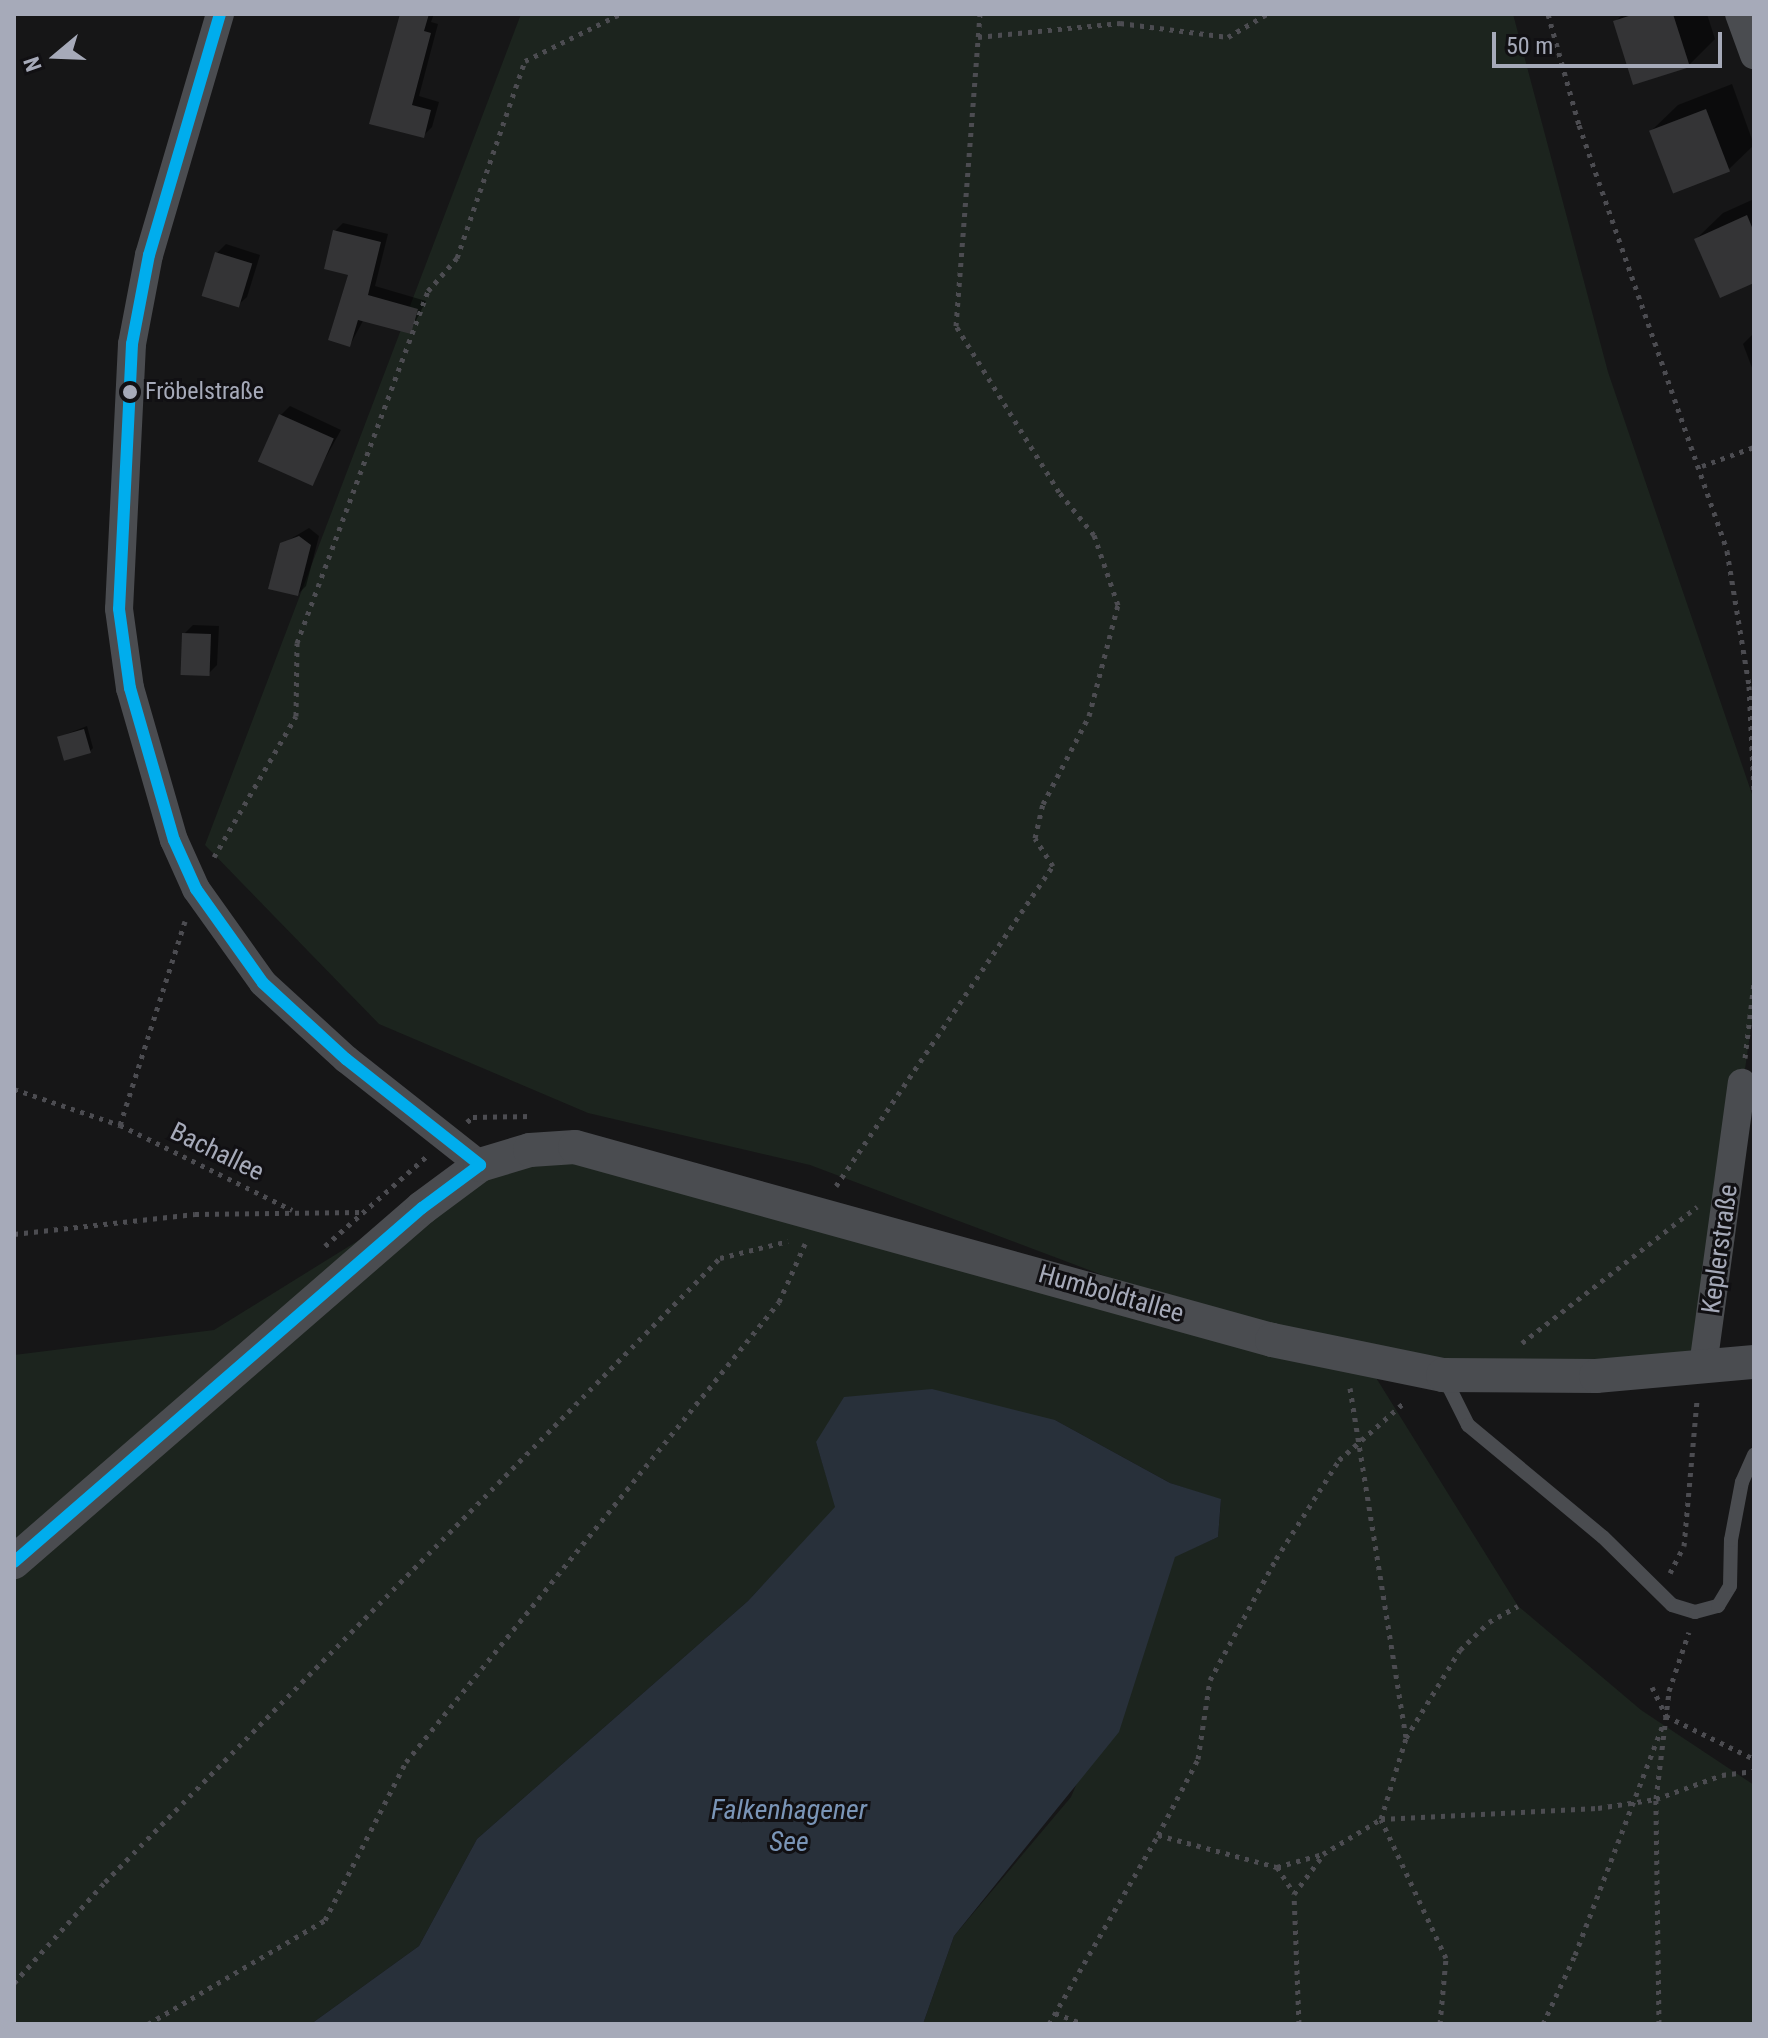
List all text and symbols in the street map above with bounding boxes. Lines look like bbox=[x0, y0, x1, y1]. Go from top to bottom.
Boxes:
north arrow bbox=[16, 16, 96, 96]
scale bar bbox=[1496, 16, 1726, 66]
text: 50 m bbox=[1506, 32, 1553, 60]
text: N bbox=[19, 54, 47, 74]
place label: Fröbelstraße bbox=[145, 378, 264, 406]
marker: Fröbelstraße bbox=[122, 384, 138, 400]
street label: Bachallee bbox=[165, 1116, 269, 1188]
street label: Keplerstraße bbox=[1695, 1182, 1745, 1316]
street label: Humboldtallee bbox=[1035, 1258, 1187, 1330]
water label: Falkenhagener See bbox=[711, 1793, 867, 1859]

